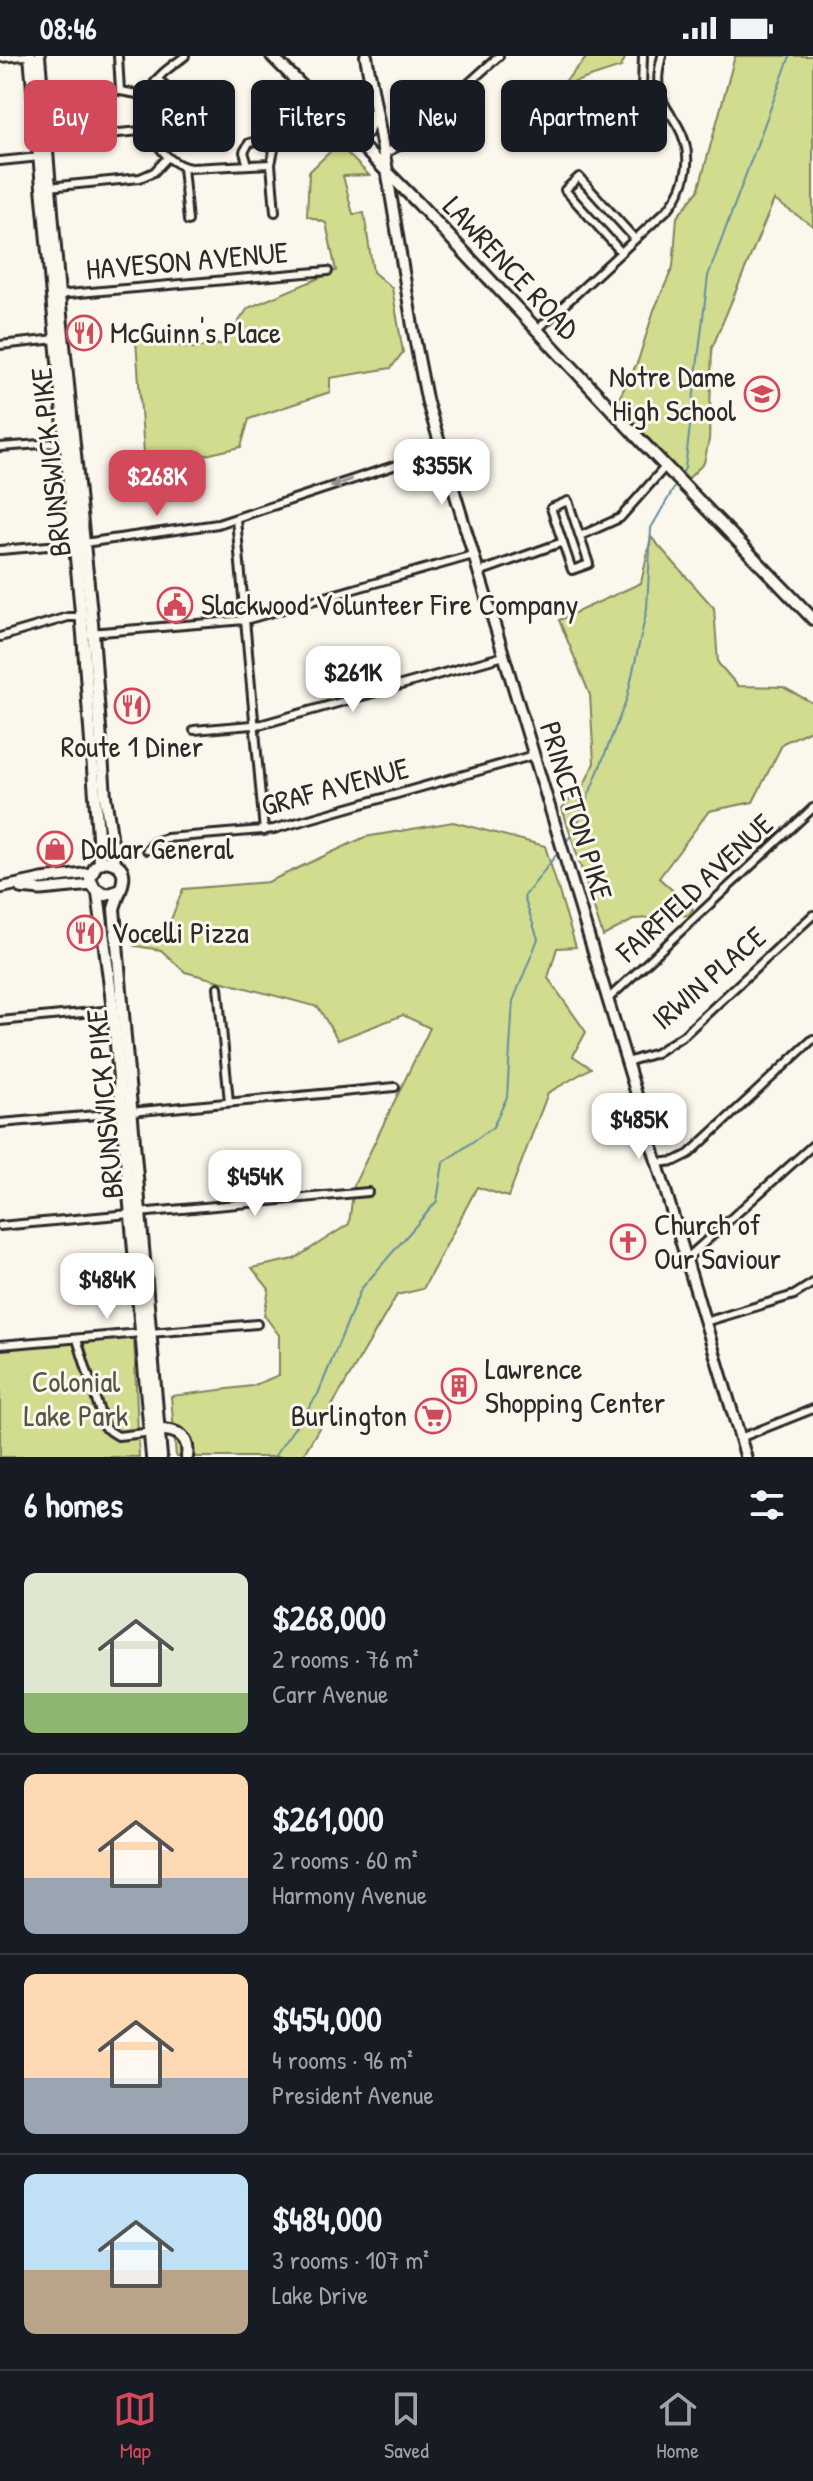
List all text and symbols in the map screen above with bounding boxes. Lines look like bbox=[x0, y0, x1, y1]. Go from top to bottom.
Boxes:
text: 08:46 bbox=[40, 8, 97, 48]
chip: Buy bbox=[24, 80, 117, 152]
chip: Rent bbox=[133, 80, 235, 152]
chip: Filters bbox=[251, 80, 374, 152]
chip: New bbox=[390, 80, 485, 152]
chip: Apartment bbox=[501, 80, 667, 152]
street label: LAWRENCE ROAD bbox=[435, 187, 589, 348]
street label: HAVESON AVENUE bbox=[84, 231, 290, 289]
place label: McGuinn's Place bbox=[110, 312, 281, 352]
restaurant icon: McGuinn's Place bbox=[65, 314, 103, 352]
place label: Notre Dame High School bbox=[609, 356, 736, 430]
street label: BRUNSWICK PIKE bbox=[20, 366, 80, 559]
school or university icon: Notre Dame High School bbox=[743, 375, 781, 413]
pin: $355K bbox=[386, 439, 498, 507]
text: $355K bbox=[412, 447, 472, 482]
pin: $268K bbox=[101, 450, 213, 518]
text: $268K bbox=[127, 458, 187, 493]
one-way arrow bbox=[329, 477, 353, 489]
place label: Slackwood Volunteer Fire Company bbox=[201, 584, 579, 624]
public building icon: Slackwood Volunteer Fire Company bbox=[156, 586, 194, 624]
pin: $261K bbox=[297, 646, 409, 714]
text: $261K bbox=[324, 654, 382, 689]
restaurant icon: Route 1 Diner bbox=[113, 687, 151, 725]
street label: PRINCETON PIKE bbox=[531, 717, 623, 905]
place label: Route 1 Diner bbox=[61, 726, 204, 766]
street label: GRAF AVENUE bbox=[256, 747, 413, 825]
street label: FAIRFIELD AVENUE bbox=[606, 804, 781, 971]
place label: Dollar General bbox=[81, 828, 234, 868]
shop icon: Dollar General bbox=[36, 830, 74, 868]
place label: Vocelli Pizza bbox=[111, 912, 249, 952]
restaurant icon: Vocelli Pizza bbox=[66, 914, 104, 952]
street label: IRWIN PLACE bbox=[643, 917, 774, 1038]
street label: BRUNSWICK PIKE bbox=[76, 1008, 132, 1200]
pin: $485K bbox=[583, 1093, 695, 1161]
text: $485K bbox=[610, 1101, 668, 1136]
pin: $454K bbox=[199, 1150, 311, 1218]
text: $454K bbox=[226, 1158, 284, 1193]
place label: Church of Our Saviour bbox=[654, 1204, 781, 1278]
church icon: Church of Our Saviour bbox=[609, 1223, 647, 1261]
pin: $484K bbox=[51, 1253, 163, 1321]
text: $484K bbox=[78, 1261, 136, 1296]
place label: Lawrence Shopping Center bbox=[485, 1348, 666, 1422]
park label: Colonial Lake Park bbox=[24, 1361, 128, 1435]
building icon: Lawrence Shopping Center bbox=[440, 1367, 478, 1405]
place label: Burlington bbox=[291, 1395, 407, 1435]
supermarket icon: Burlington bbox=[414, 1397, 452, 1435]
text: 6 homes bbox=[24, 1482, 123, 1528]
icon: filters bbox=[745, 1483, 789, 1527]
text: $268,000 bbox=[272, 1595, 386, 1641]
icon: home bbox=[88, 1605, 184, 1701]
text: 2 rooms · 76 m² bbox=[272, 1641, 419, 1676]
text: Carr Avenue bbox=[272, 1676, 388, 1711]
text: $261,000 bbox=[272, 1796, 384, 1842]
icon: home bbox=[88, 1806, 184, 1902]
text: 2 rooms · 60 m² bbox=[272, 1842, 418, 1877]
text: Harmony Avenue bbox=[272, 1877, 427, 1912]
text: $454,000 bbox=[272, 1996, 382, 2042]
icon: home bbox=[88, 2006, 184, 2102]
text: 4 rooms · 96 m² bbox=[272, 2042, 413, 2077]
text: President Avenue bbox=[272, 2077, 434, 2112]
text: $484,000 bbox=[272, 2196, 382, 2242]
icon: home bbox=[88, 2206, 184, 2302]
text: 3 rooms · 107 m² bbox=[272, 2242, 429, 2277]
text: Lake Drive bbox=[272, 2277, 368, 2312]
tab: Map bbox=[113, 2387, 157, 2465]
tab: Saved bbox=[384, 2387, 429, 2465]
tab: Home bbox=[656, 2387, 700, 2465]

